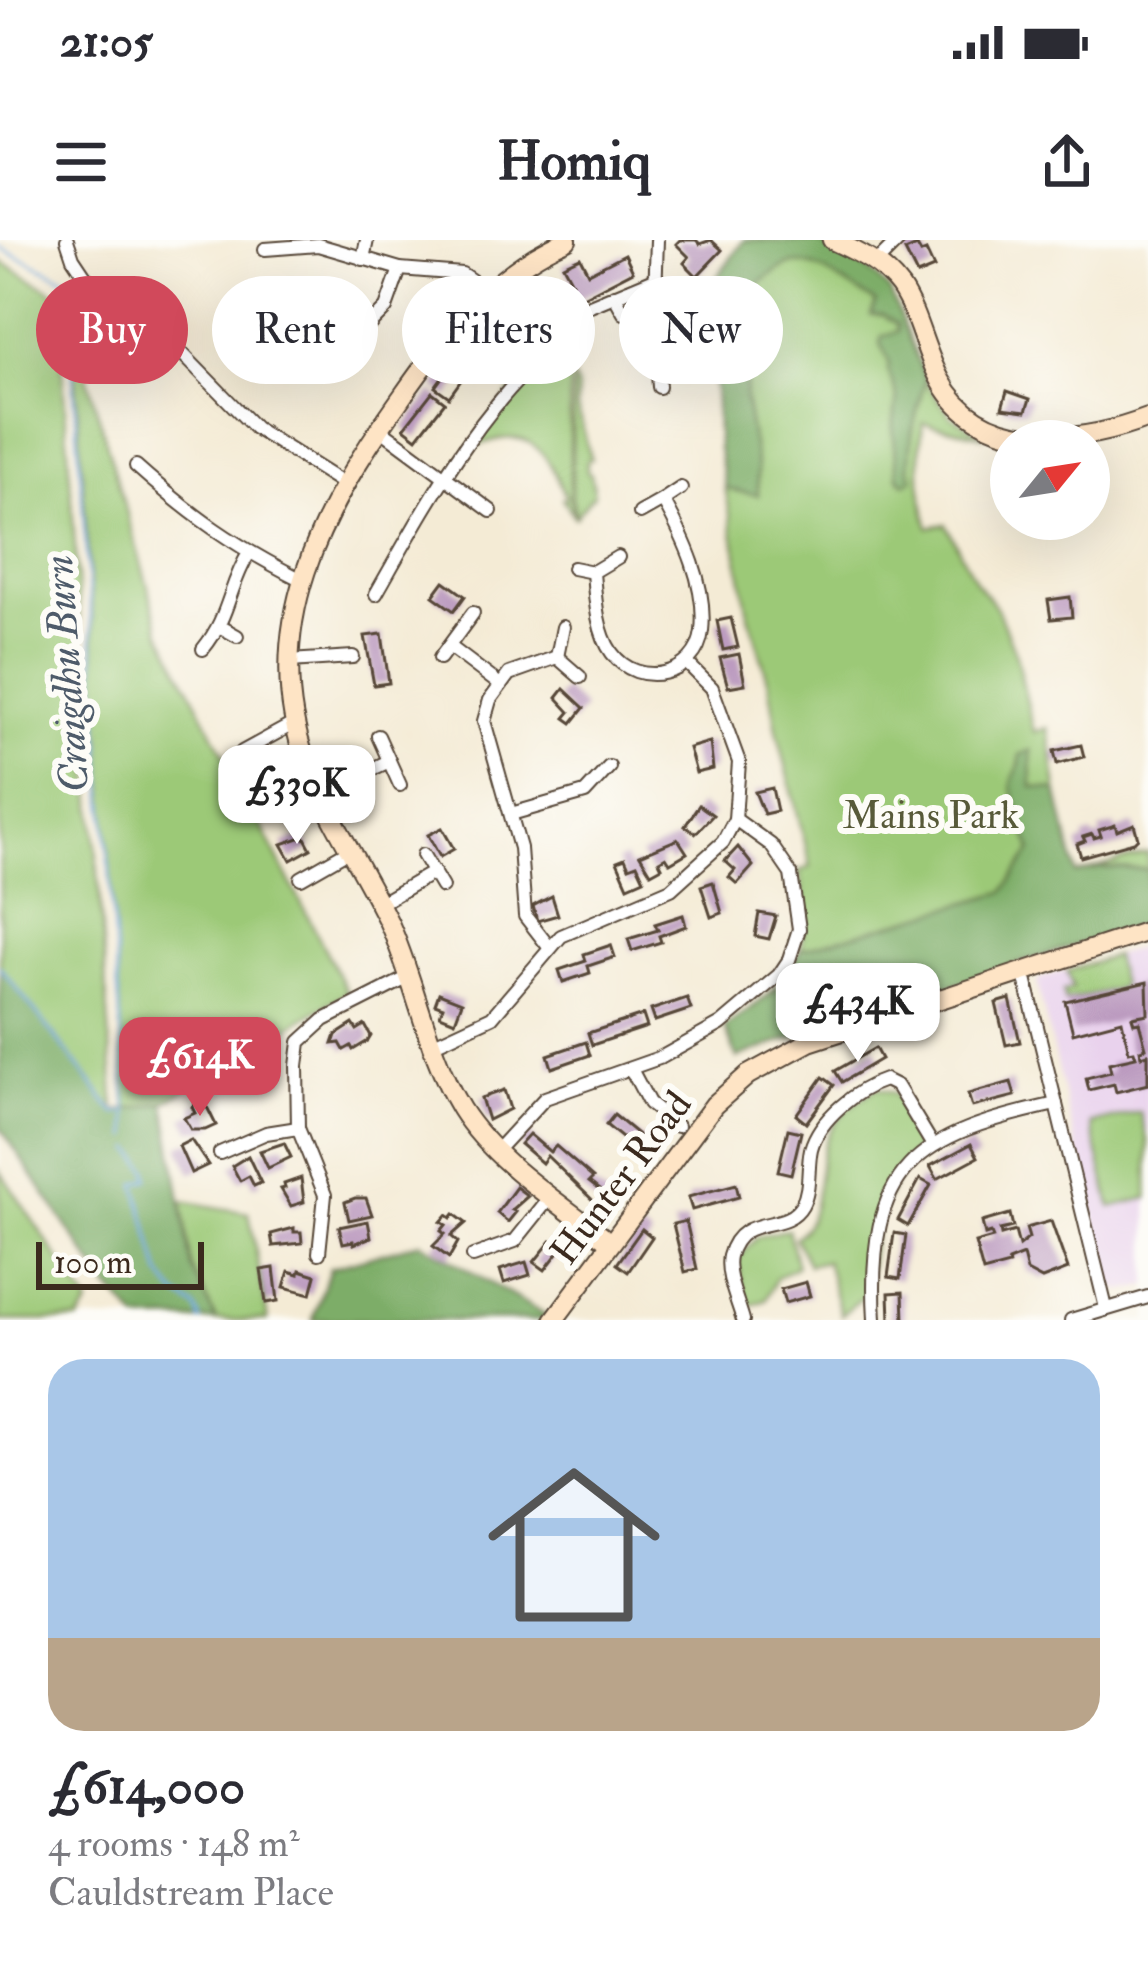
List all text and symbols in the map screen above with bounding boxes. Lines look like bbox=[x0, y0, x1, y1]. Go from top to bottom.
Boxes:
text: 21:05 bbox=[60, 14, 153, 70]
text: Homiq bbox=[497, 128, 651, 196]
icon: menu bbox=[48, 129, 114, 195]
icon: share bbox=[1034, 129, 1100, 195]
chip: Buy bbox=[36, 276, 188, 384]
chip: Rent bbox=[212, 276, 378, 384]
chip: Filters bbox=[402, 276, 595, 384]
chip: New bbox=[619, 276, 783, 384]
north arrow bbox=[990, 420, 1110, 540]
map controls bbox=[990, 420, 1110, 540]
water label: Craigdhu Burn bbox=[33, 553, 101, 794]
pin: £330K bbox=[213, 745, 381, 847]
text: £330K bbox=[245, 759, 349, 808]
park label: Mains Park bbox=[843, 791, 1020, 840]
pin: £434K bbox=[774, 963, 942, 1065]
text: £434K bbox=[803, 977, 913, 1026]
pin: £614K bbox=[116, 1017, 284, 1119]
text: £614K bbox=[146, 1031, 254, 1080]
street label: Hunter Road bbox=[540, 1081, 702, 1274]
scale bar bbox=[36, 1236, 204, 1289]
text: 100 m bbox=[54, 1242, 132, 1283]
icon: home bbox=[466, 1437, 682, 1653]
text: £614,000 bbox=[48, 1755, 245, 1819]
text: 4 rooms · 148 m² bbox=[48, 1819, 300, 1868]
text: Cauldstream Place bbox=[48, 1868, 334, 1917]

